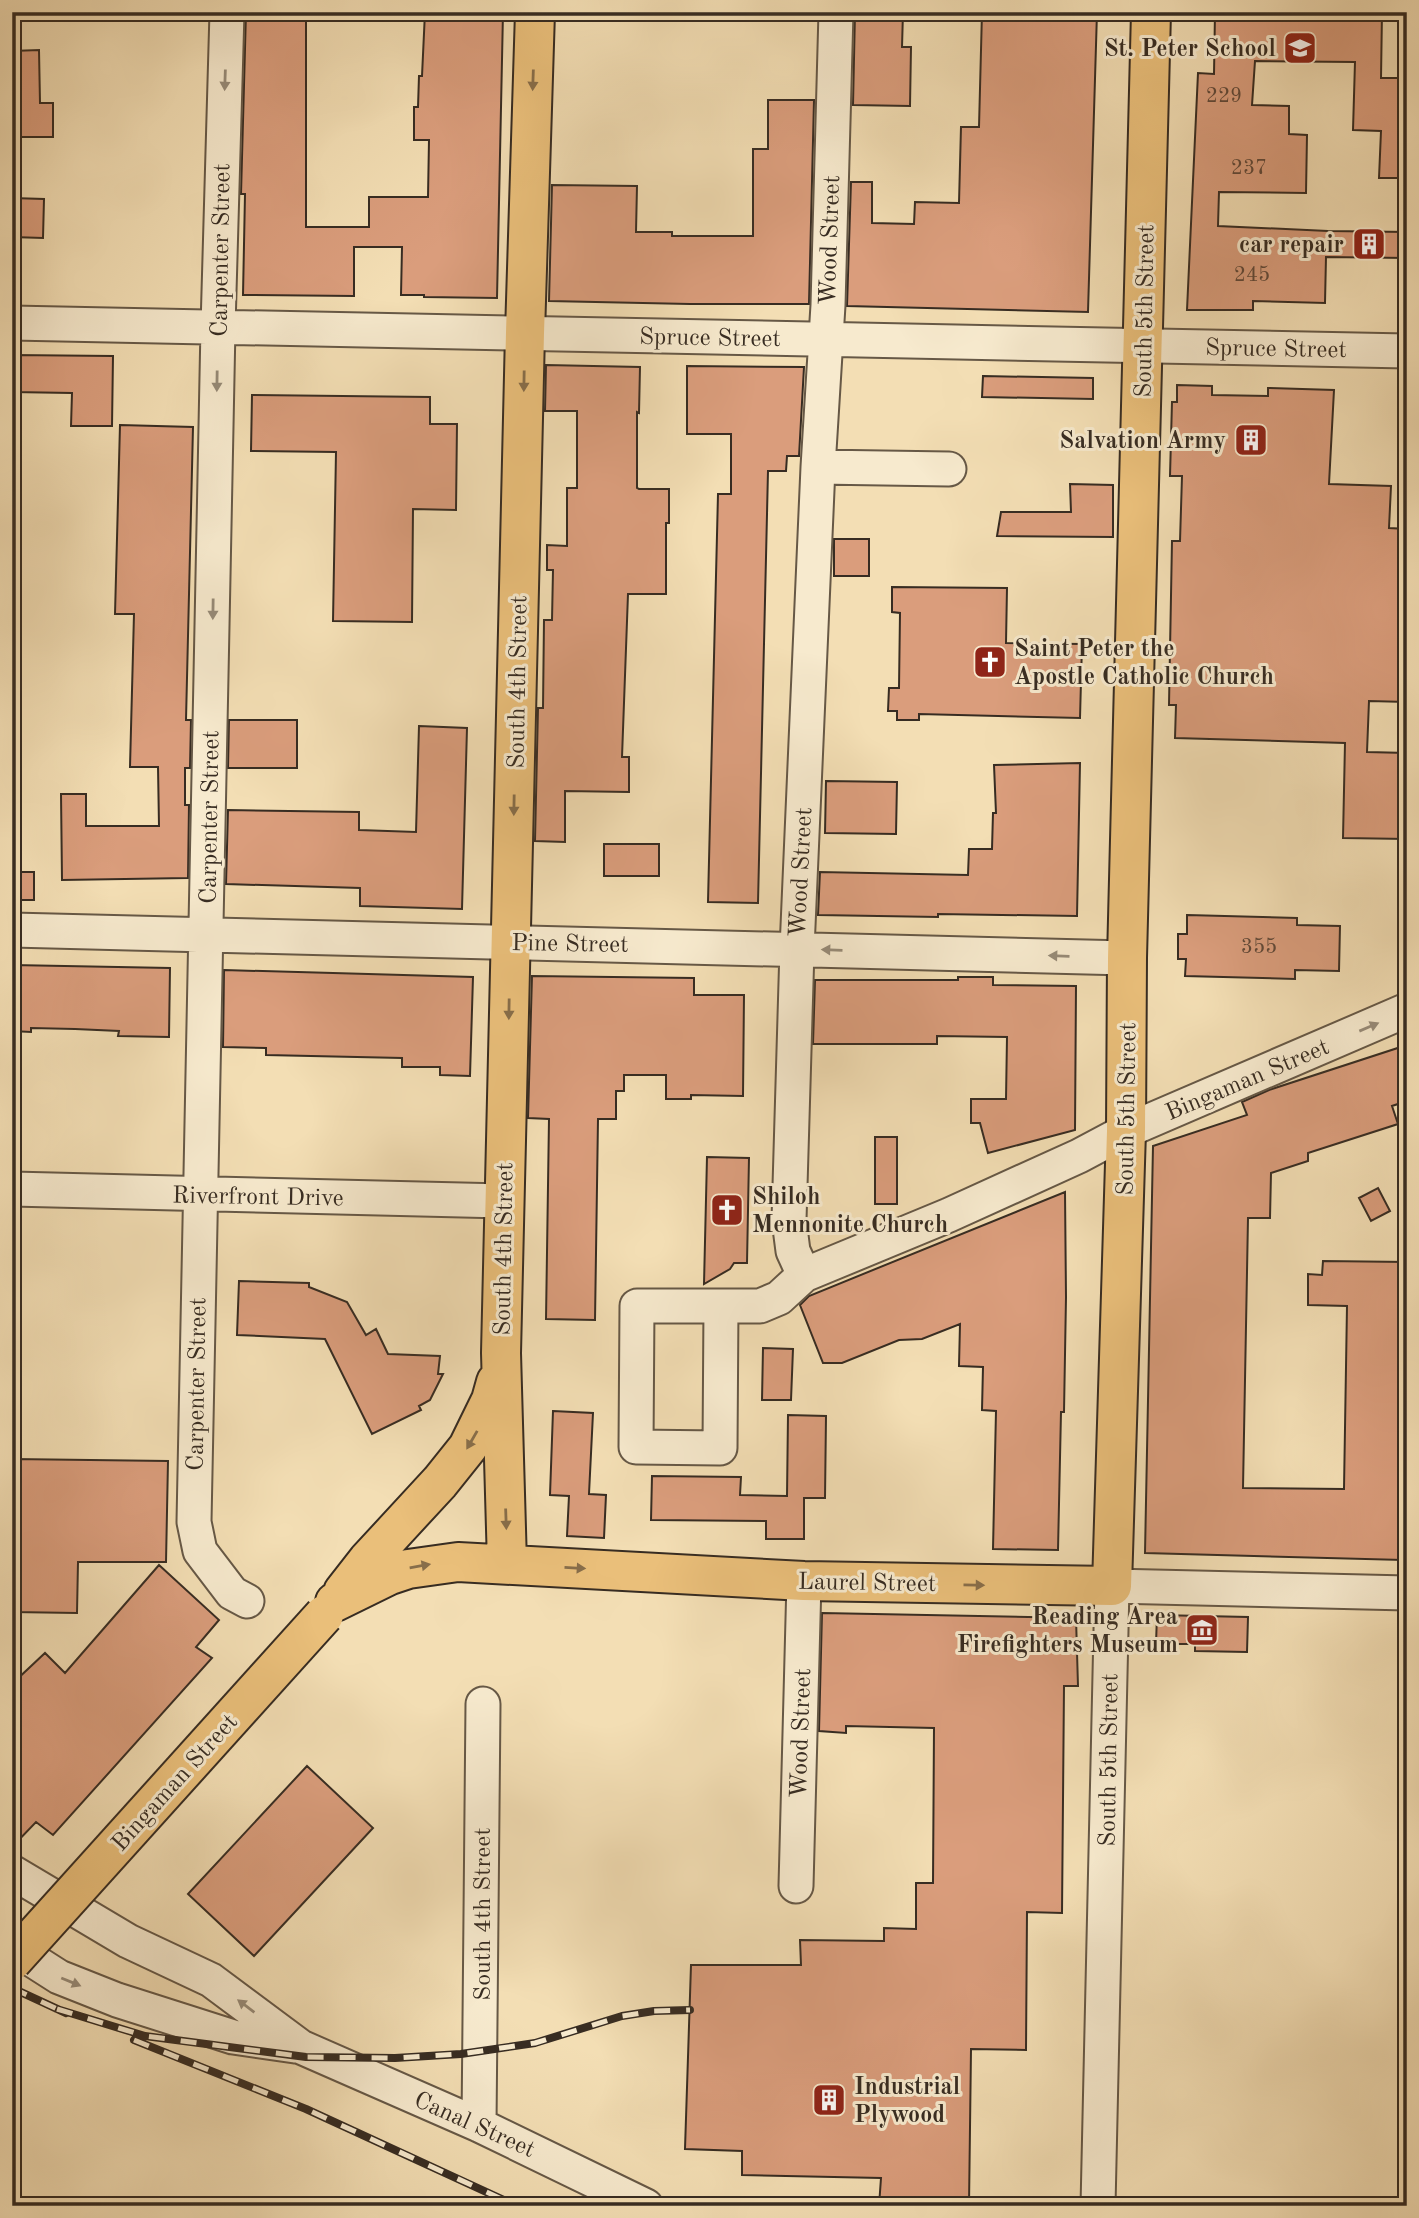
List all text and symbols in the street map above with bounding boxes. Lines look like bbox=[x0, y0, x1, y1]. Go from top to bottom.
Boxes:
school or university icon: St. Peter School bbox=[1281, 29, 1319, 67]
place label: St. Peter School bbox=[1104, 38, 1276, 62]
one-way arrow bbox=[219, 70, 231, 92]
one-way arrow bbox=[527, 70, 539, 92]
house number: 229 bbox=[1206, 86, 1242, 107]
house number: 237 bbox=[1231, 158, 1267, 179]
street label: Carpenter Street bbox=[208, 163, 236, 337]
street label: Wood Street bbox=[817, 175, 845, 305]
street label: South 5th Street bbox=[1132, 224, 1160, 398]
building icon: car repair bbox=[1350, 225, 1388, 263]
place label: car repair bbox=[1239, 234, 1344, 258]
house number: 245 bbox=[1234, 265, 1270, 286]
street label: Spruce Street bbox=[639, 326, 781, 352]
street label: Spruce Street bbox=[1205, 337, 1347, 363]
one-way arrow bbox=[212, 371, 223, 393]
one-way arrow bbox=[518, 371, 529, 393]
building icon: Salvation Army bbox=[1232, 421, 1270, 459]
place label: Salvation Army bbox=[1059, 430, 1226, 454]
street label: South 4th Street bbox=[505, 595, 533, 769]
one-way arrow bbox=[207, 598, 219, 620]
place label: Saint Peter the Apostle Catholic Church bbox=[1014, 638, 1274, 690]
church icon: Saint Peter the Apostle Catholic Church bbox=[971, 643, 1009, 681]
street label: Carpenter Street bbox=[197, 730, 225, 904]
one-way arrow bbox=[508, 794, 519, 816]
street label: Wood Street bbox=[787, 807, 817, 938]
street label: Pine Street bbox=[511, 932, 629, 958]
house number: 355 bbox=[1241, 937, 1277, 958]
one-way arrow bbox=[821, 944, 843, 956]
one-way arrow bbox=[1048, 951, 1070, 962]
one-way arrow bbox=[503, 999, 515, 1021]
one-way arrow bbox=[1359, 1021, 1380, 1032]
street label: South 5th Street bbox=[1114, 1022, 1142, 1196]
street label: Bingaman Street bbox=[1163, 1036, 1333, 1126]
street label: South 4th Street bbox=[491, 1162, 519, 1336]
street label: Riverfront Drive bbox=[172, 1185, 344, 1211]
place label: Shiloh Mennonite Church bbox=[752, 1186, 948, 1238]
church icon: Shiloh Mennonite Church bbox=[708, 1191, 746, 1229]
street label: Carpenter Street bbox=[184, 1297, 212, 1471]
one-way arrow bbox=[465, 1430, 478, 1449]
one-way arrow bbox=[500, 1508, 511, 1530]
one-way arrow bbox=[409, 1561, 431, 1572]
one-way arrow bbox=[564, 1563, 586, 1574]
street label: Laurel Street bbox=[798, 1571, 936, 1597]
one-way arrow bbox=[963, 1579, 985, 1590]
place label: Reading Area Firefighters Museum bbox=[957, 1606, 1178, 1658]
museum icon: Reading Area Firefighters Museum bbox=[1183, 1611, 1221, 1649]
street label: Wood Street bbox=[788, 1668, 816, 1798]
street label: South 5th Street bbox=[1096, 1673, 1124, 1847]
street label: Bingaman Street bbox=[108, 1710, 243, 1856]
street label: South 4th Street bbox=[472, 1827, 496, 2001]
one-way arrow bbox=[61, 1976, 82, 1987]
one-way arrow bbox=[237, 1999, 255, 2013]
place label: Industrial Plywood bbox=[854, 2076, 960, 2128]
building icon: Industrial Plywood bbox=[810, 2081, 848, 2119]
street label: Canal Street bbox=[410, 2089, 538, 2163]

